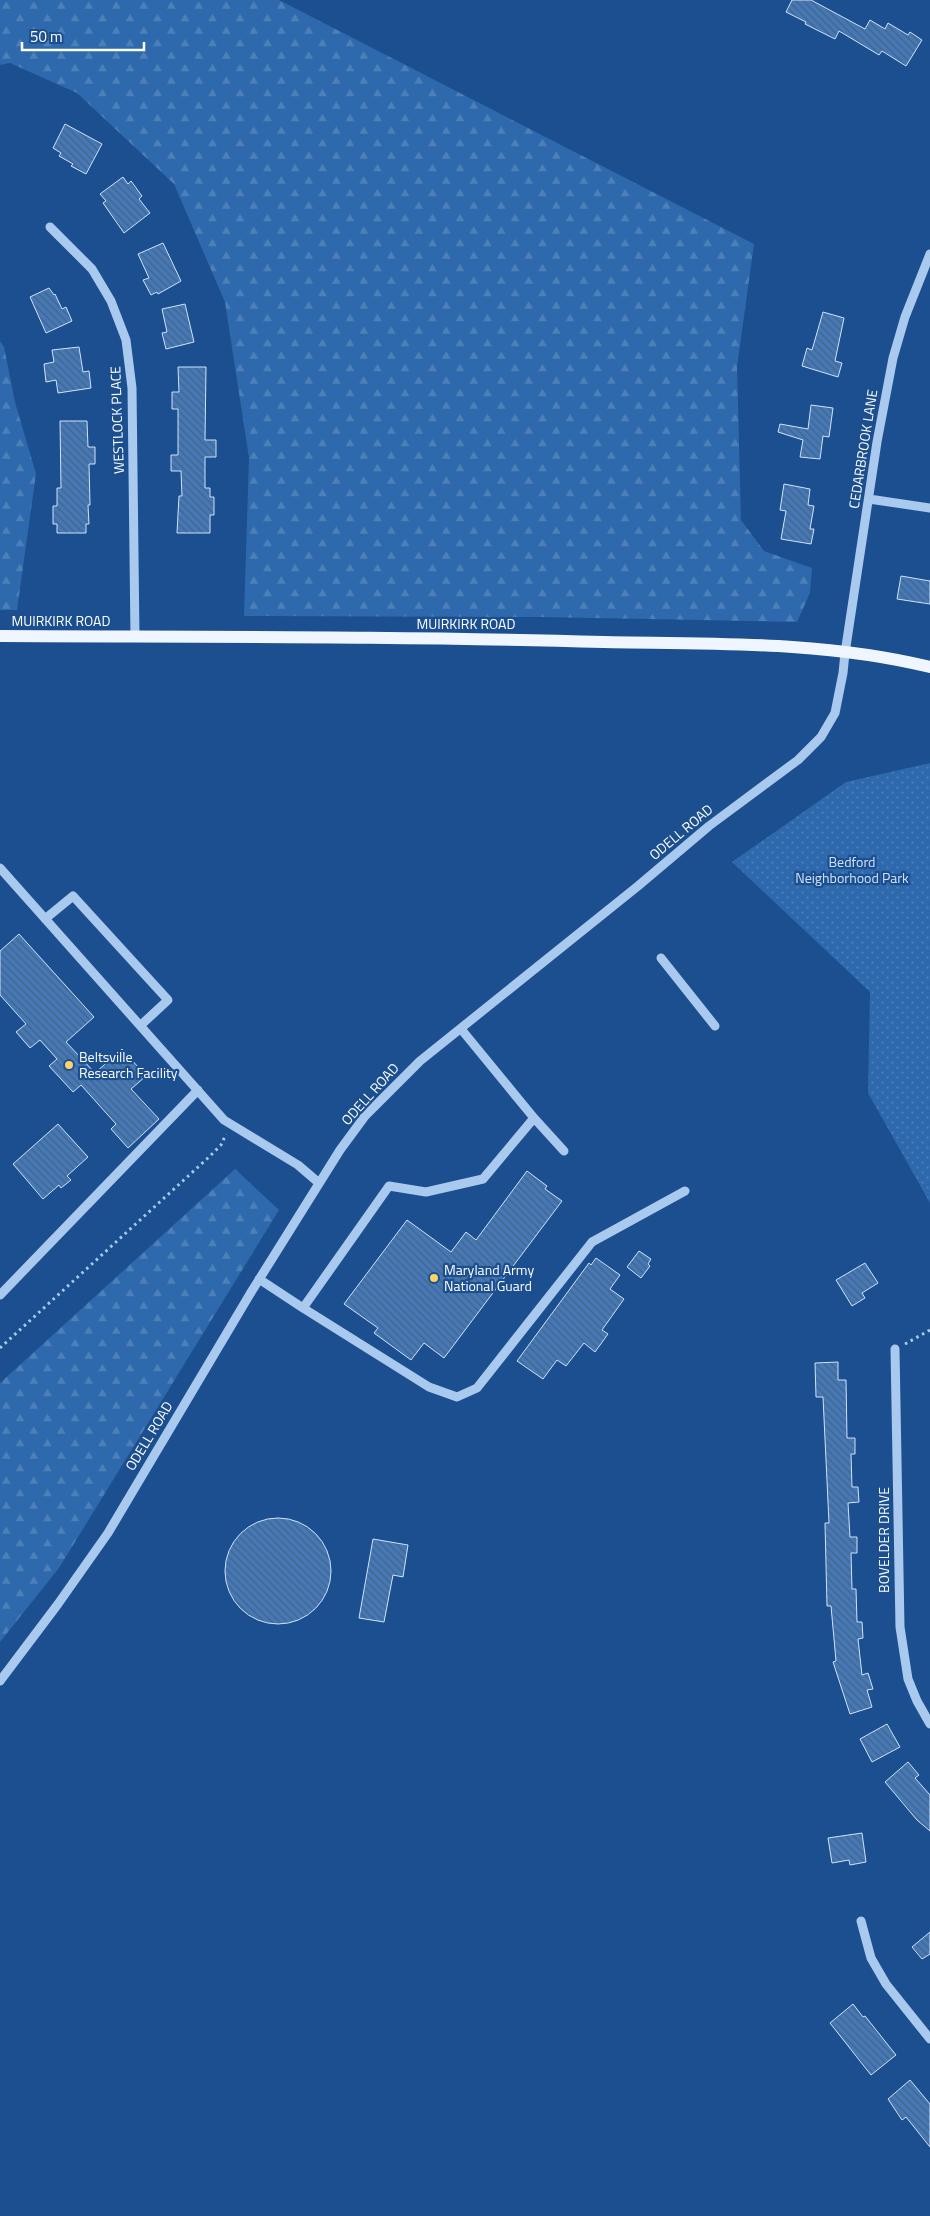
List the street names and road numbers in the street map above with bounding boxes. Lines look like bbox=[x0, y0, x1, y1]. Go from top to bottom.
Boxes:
street label: WESTLOCK PLACE bbox=[104, 365, 129, 474]
street label: CEDARBROOK LANE bbox=[843, 388, 882, 510]
street label: MUIRKIRK ROAD bbox=[12, 610, 111, 631]
street label: MUIRKIRK ROAD bbox=[417, 613, 516, 634]
street label: ODELL ROAD bbox=[644, 799, 717, 865]
street label: ODELL ROAD bbox=[336, 1058, 403, 1130]
street label: ODELL ROAD bbox=[120, 1397, 178, 1474]
street label: BOVELDER DRIVE bbox=[873, 1487, 894, 1593]

